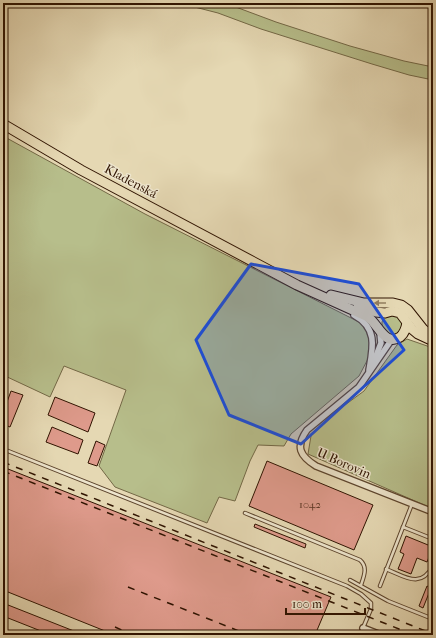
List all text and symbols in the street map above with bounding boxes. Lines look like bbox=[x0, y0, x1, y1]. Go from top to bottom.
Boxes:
street label: Kladenská bbox=[102, 161, 161, 202]
one-way arrow bbox=[373, 300, 386, 306]
street label: U Borovin bbox=[315, 444, 374, 482]
house number: 1042 bbox=[299, 498, 321, 511]
scale bar bbox=[286, 590, 365, 616]
text: 100 m bbox=[292, 597, 322, 611]

